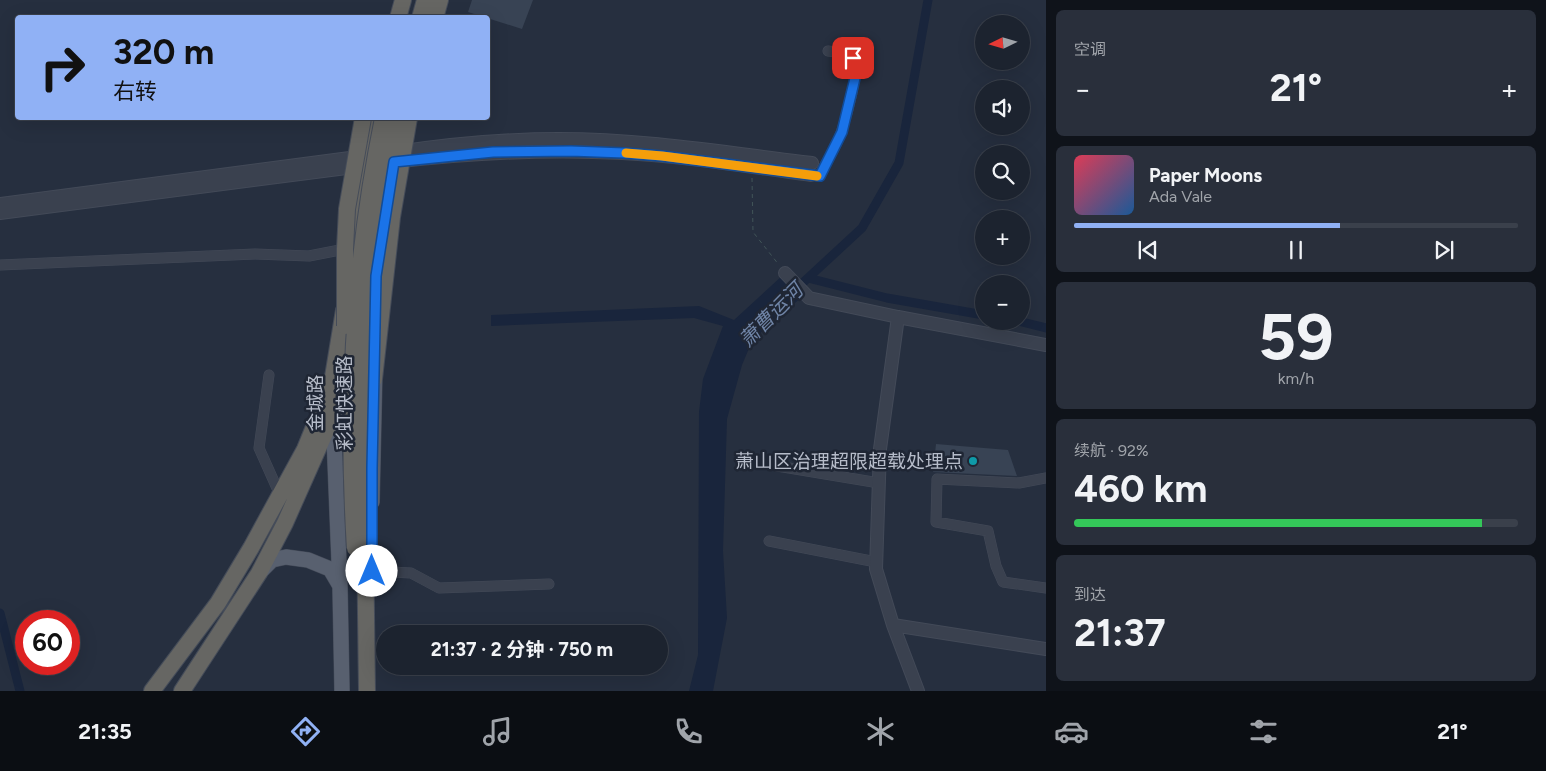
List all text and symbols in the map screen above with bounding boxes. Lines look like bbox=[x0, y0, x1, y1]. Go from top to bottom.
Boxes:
north arrow bbox=[975, 15, 1030, 70]
map controls bbox=[975, 15, 1030, 330]
text: 320 m bbox=[113, 31, 214, 73]
icon: right bbox=[30, 35, 95, 100]
pin bbox=[832, 37, 874, 79]
text: 空调 bbox=[1074, 40, 1106, 59]
icon: arrive bbox=[839, 44, 867, 72]
text: 21° bbox=[1270, 65, 1322, 111]
text: − bbox=[1074, 72, 1091, 106]
text: + bbox=[1501, 72, 1518, 106]
text: 右转 bbox=[113, 78, 157, 105]
button: sound bbox=[975, 80, 1030, 135]
button: search bbox=[975, 145, 1030, 200]
text: Paper Moons bbox=[1149, 164, 1262, 187]
text: Ada Vale bbox=[1149, 187, 1212, 206]
button: + bbox=[975, 210, 1030, 265]
icon: previous bbox=[1134, 236, 1162, 264]
icon: pause bbox=[1282, 236, 1310, 264]
icon: next bbox=[1430, 236, 1458, 264]
water label: 萧曹运河 bbox=[734, 275, 811, 352]
button: − bbox=[975, 275, 1030, 330]
text: 59 bbox=[1258, 297, 1334, 375]
street label: 彩虹快速路 bbox=[333, 355, 356, 451]
text: km/h bbox=[1278, 369, 1314, 388]
street label: 金城路 bbox=[304, 374, 327, 432]
text: 续航 · 92% bbox=[1074, 441, 1149, 460]
place label: 萧山区治理超限超载处理点 bbox=[735, 450, 963, 473]
marker: 萧山区治理超限超载处理点 bbox=[967, 455, 979, 467]
text: 460 km bbox=[1074, 466, 1207, 512]
position arrow bbox=[345, 544, 397, 596]
text: 到达 bbox=[1074, 585, 1106, 604]
speed limit sign: 60 bbox=[15, 610, 80, 675]
text: 21:37 bbox=[1074, 610, 1166, 656]
text: 21:37 · 2 分钟 · 750 m bbox=[431, 638, 613, 661]
icon: directions bbox=[288, 714, 323, 749]
icon: music bbox=[480, 714, 515, 749]
icon: phone bbox=[671, 714, 706, 749]
icon: climate bbox=[863, 714, 898, 749]
icon: car bbox=[1054, 714, 1089, 749]
icon: filters bbox=[1246, 714, 1281, 749]
text: 21:35 bbox=[78, 718, 132, 745]
text: 21° bbox=[1437, 718, 1468, 745]

